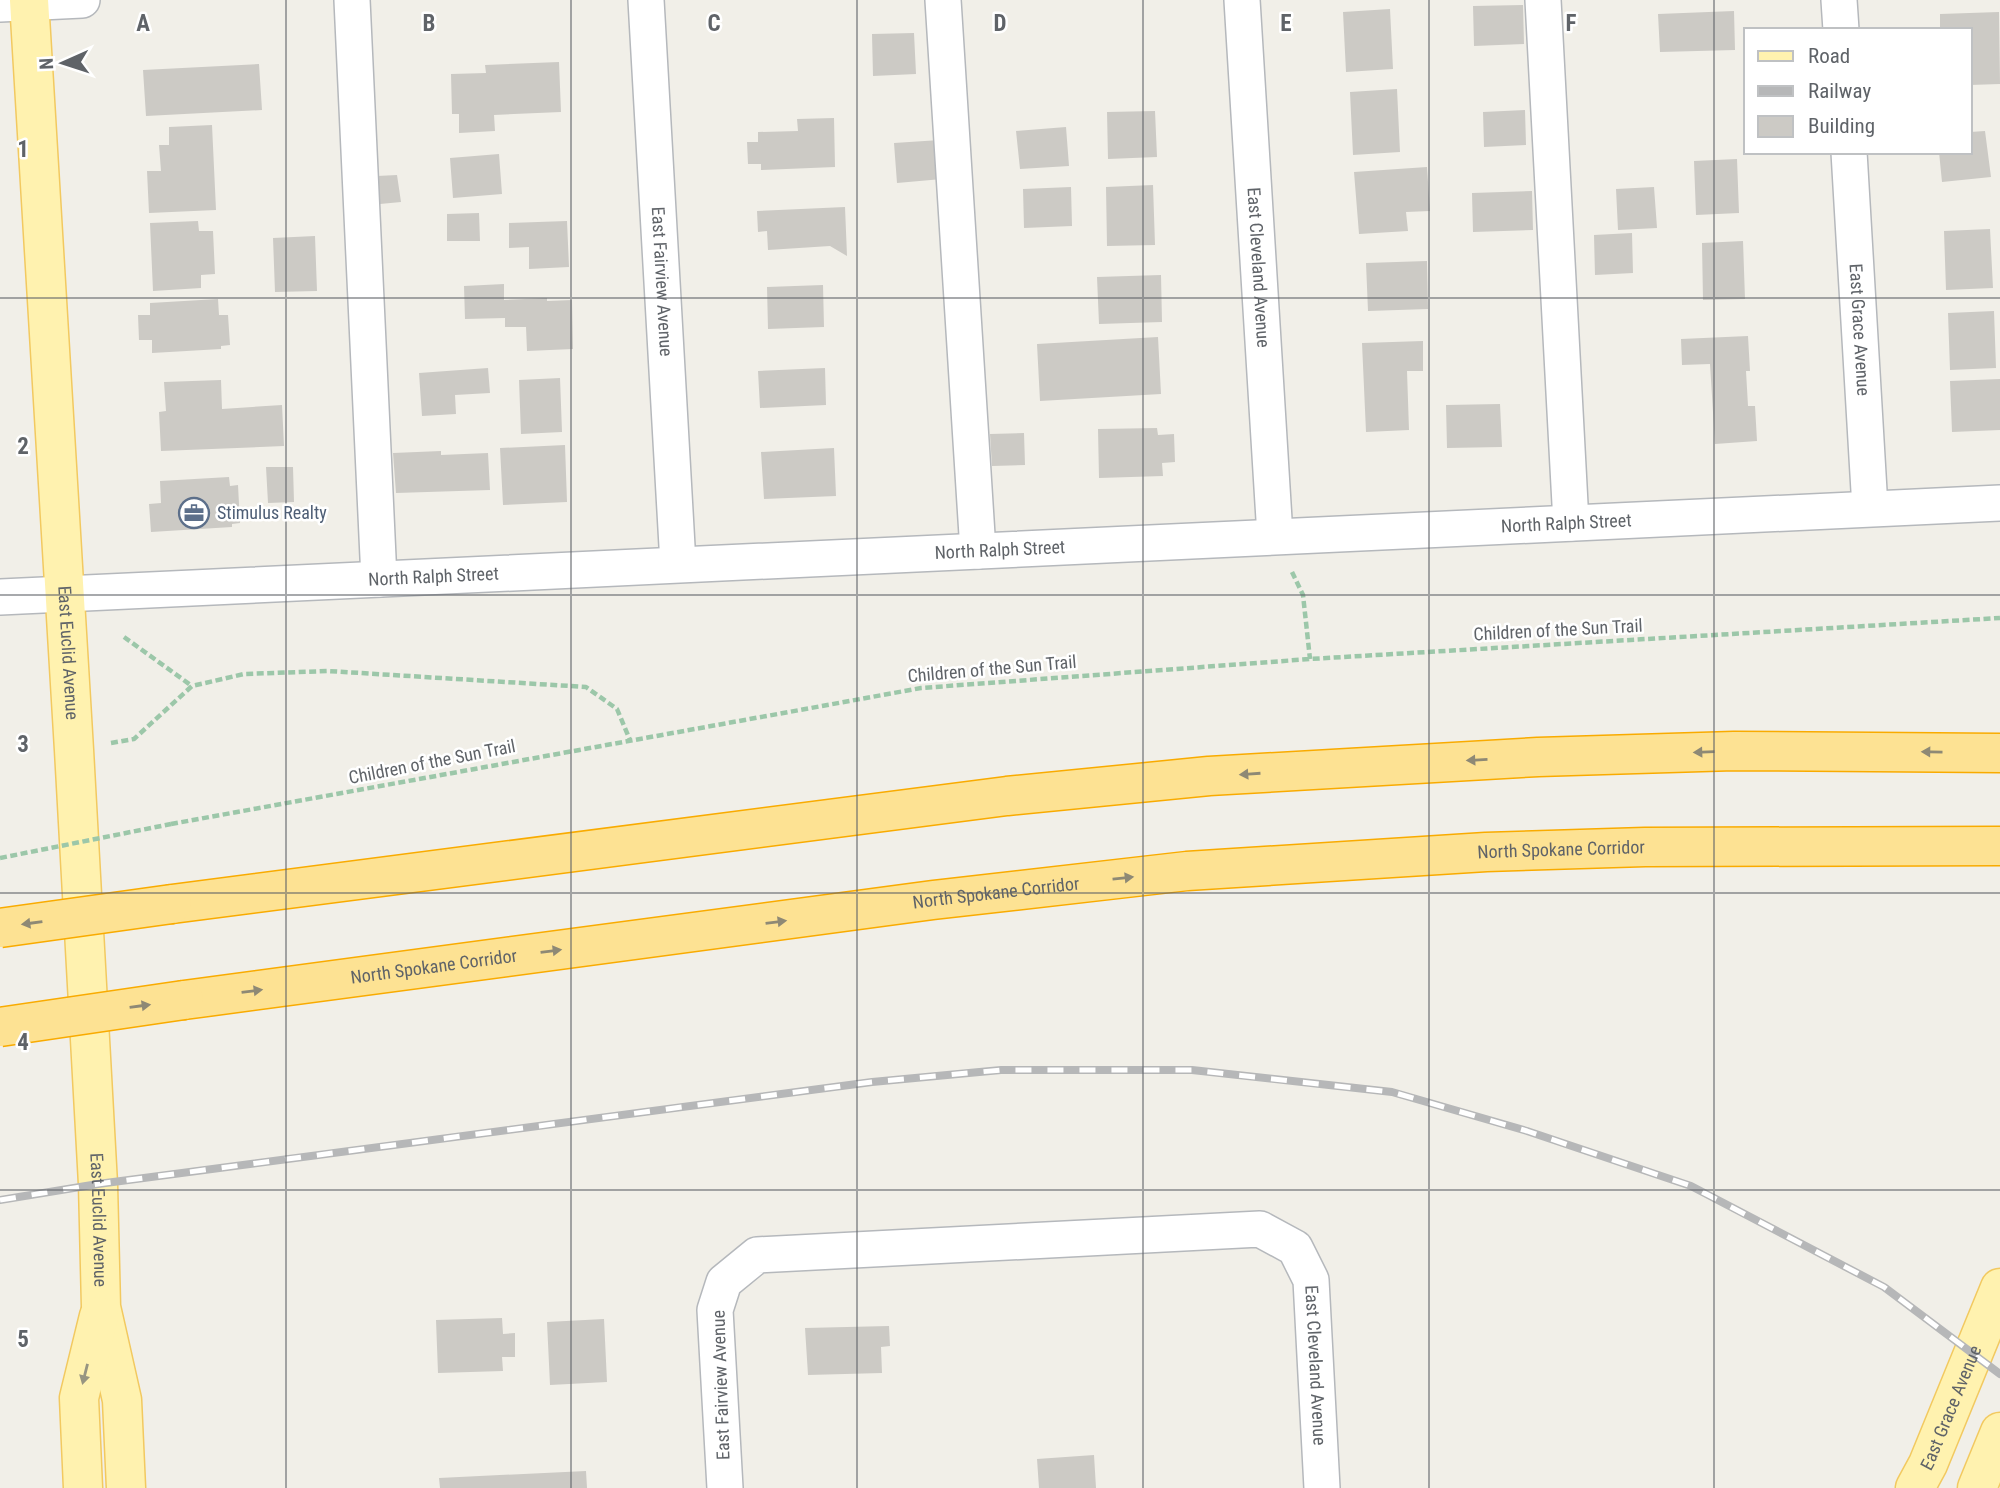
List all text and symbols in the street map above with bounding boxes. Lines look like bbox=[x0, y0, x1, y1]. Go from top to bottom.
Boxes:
text: A bbox=[136, 10, 150, 37]
text: B bbox=[423, 10, 435, 37]
text: C bbox=[707, 10, 721, 37]
text: D bbox=[994, 10, 1007, 37]
text: E bbox=[1280, 10, 1292, 37]
text: F bbox=[1566, 10, 1577, 37]
north arrow bbox=[28, 28, 98, 98]
legend bbox=[1744, 28, 1972, 154]
text: Road bbox=[1808, 44, 1850, 68]
text: N bbox=[35, 57, 58, 70]
text: Railway bbox=[1808, 79, 1871, 103]
text: Building bbox=[1808, 114, 1875, 138]
text: 1 bbox=[17, 136, 29, 163]
street label: East Cleveland Avenue bbox=[1244, 187, 1274, 348]
street label: East Fairview Avenue bbox=[648, 206, 677, 357]
street label: East Grace Avenue bbox=[1846, 263, 1874, 396]
text: 2 bbox=[17, 433, 29, 460]
office icon: Stimulus Realty bbox=[177, 496, 211, 530]
place label: Stimulus Realty bbox=[217, 502, 327, 523]
street label: North Ralph Street bbox=[1501, 509, 1632, 536]
street label: North Ralph Street bbox=[934, 536, 1066, 563]
street label: North Ralph Street bbox=[368, 563, 499, 590]
street label: East Euclid Avenue bbox=[54, 585, 83, 720]
street label: Children of the Sun Trail bbox=[1473, 615, 1643, 644]
street label: Children of the Sun Trail bbox=[907, 651, 1077, 686]
text: 3 bbox=[17, 731, 29, 758]
street label: Children of the Sun Trail bbox=[347, 735, 517, 788]
one-way arrow bbox=[1693, 746, 1715, 757]
one-way arrow bbox=[1921, 746, 1943, 757]
one-way arrow bbox=[1466, 755, 1488, 766]
one-way arrow bbox=[1239, 768, 1261, 779]
street label: North Spokane Corridor bbox=[1477, 836, 1646, 863]
street label: North Spokane Corridor bbox=[911, 872, 1081, 913]
one-way arrow bbox=[1112, 872, 1134, 883]
one-way arrow bbox=[765, 916, 787, 927]
one-way arrow bbox=[21, 918, 43, 929]
street label: North Spokane Corridor bbox=[349, 945, 519, 988]
one-way arrow bbox=[540, 946, 562, 957]
one-way arrow bbox=[241, 985, 263, 996]
one-way arrow bbox=[129, 1000, 151, 1011]
text: 4 bbox=[17, 1029, 29, 1056]
street label: East Euclid Avenue bbox=[86, 1152, 112, 1287]
street label: East Cleveland Avenue bbox=[1301, 1285, 1331, 1446]
street label: East Fairview Avenue bbox=[707, 1310, 734, 1460]
text: 5 bbox=[17, 1326, 29, 1353]
street label: East Grace Avenue bbox=[1916, 1342, 1985, 1474]
one-way arrow bbox=[79, 1363, 90, 1385]

